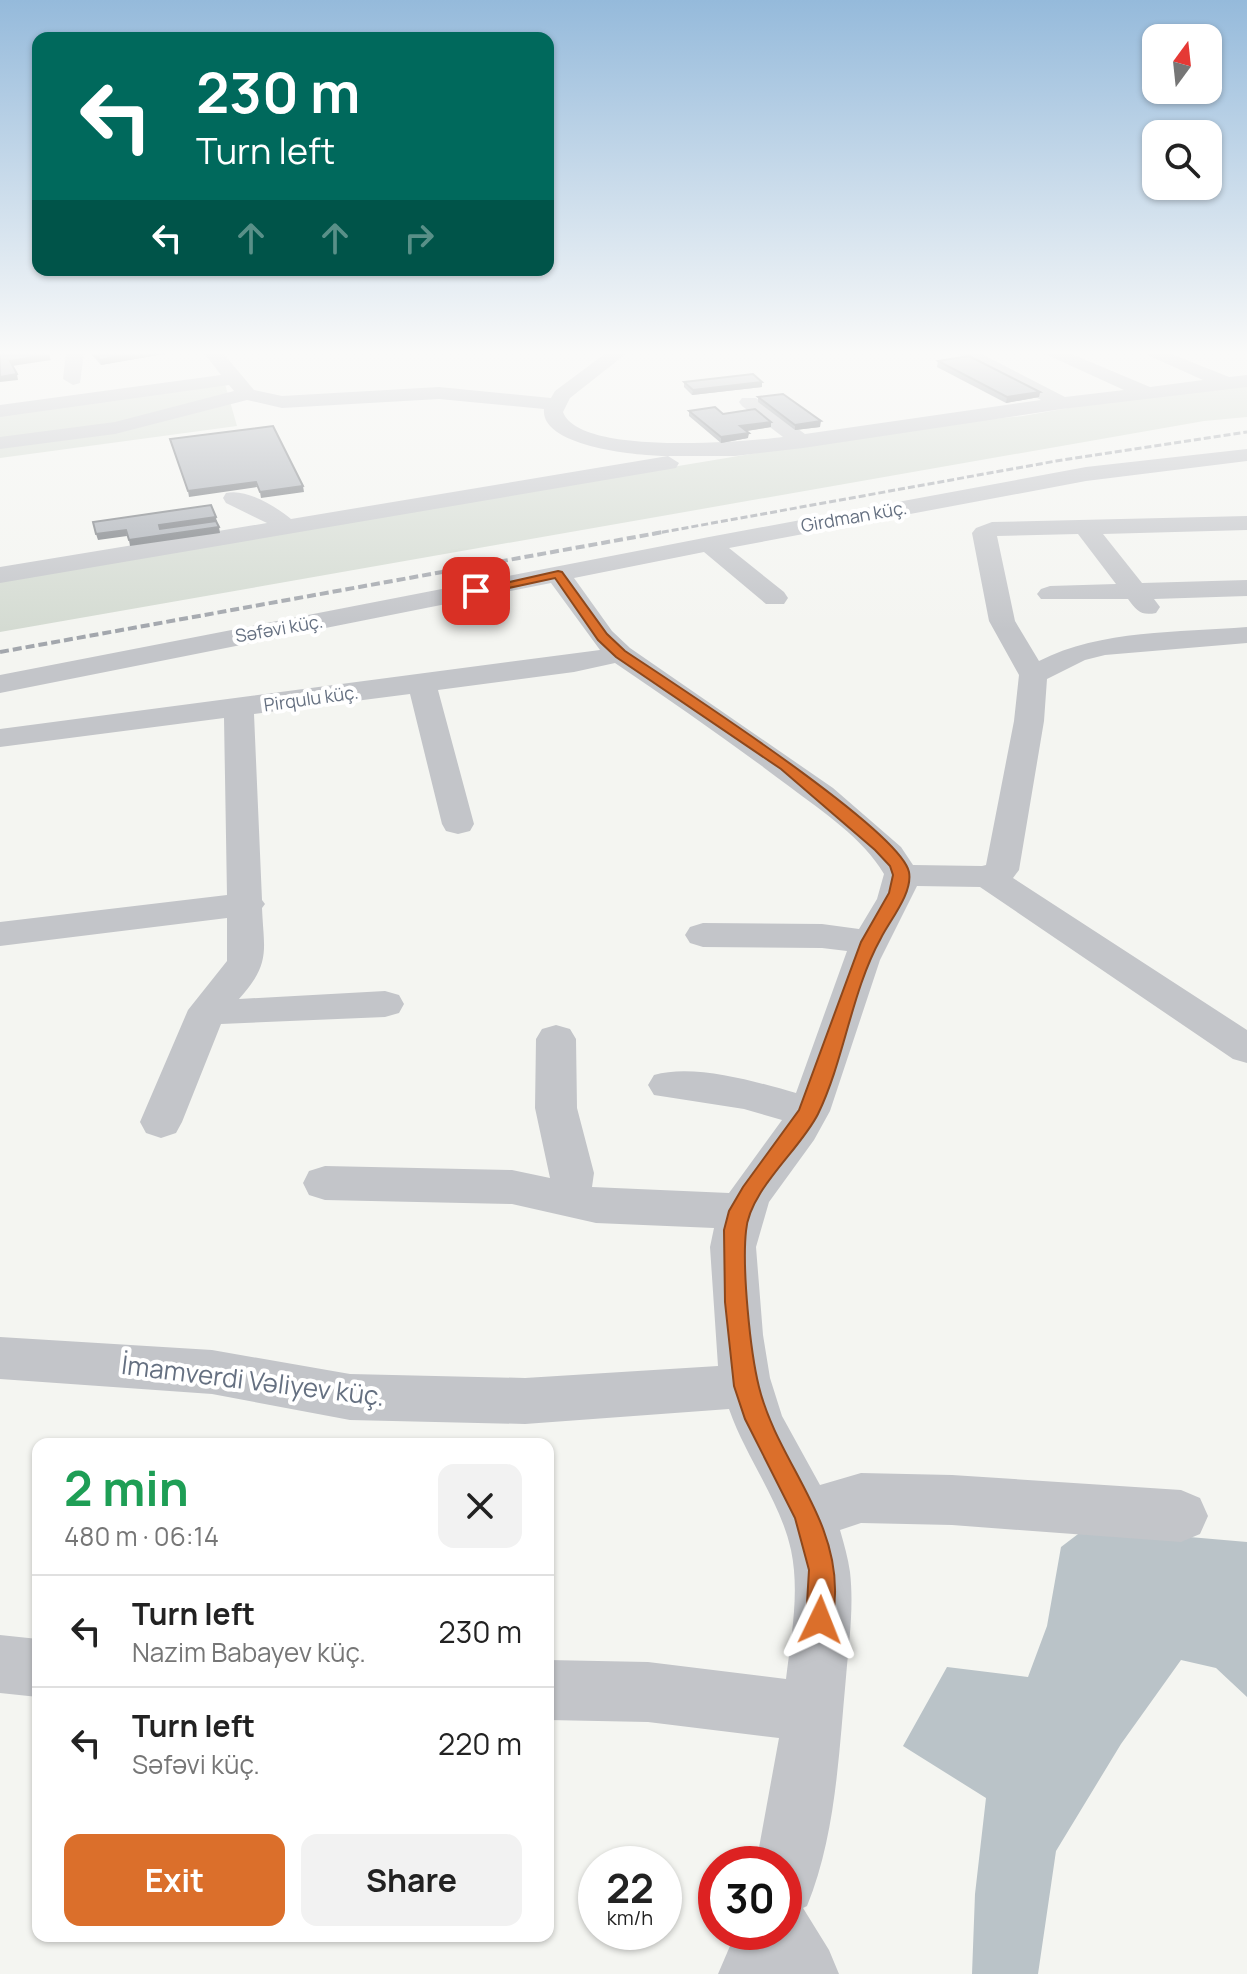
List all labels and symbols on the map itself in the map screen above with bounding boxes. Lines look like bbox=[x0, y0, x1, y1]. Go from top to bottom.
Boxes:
north arrow bbox=[1142, 24, 1222, 104]
street label: Girdman küç. bbox=[799, 495, 909, 537]
pin bbox=[442, 557, 510, 625]
street label: Səfəvi küç. bbox=[233, 609, 325, 648]
street label: Pirqulu küç. bbox=[262, 680, 360, 717]
street label: İmamverdi Vəliyev küç. bbox=[119, 1346, 387, 1414]
position arrow bbox=[778, 1578, 862, 1662]
speed limit sign: 30 bbox=[698, 1846, 802, 1950]

